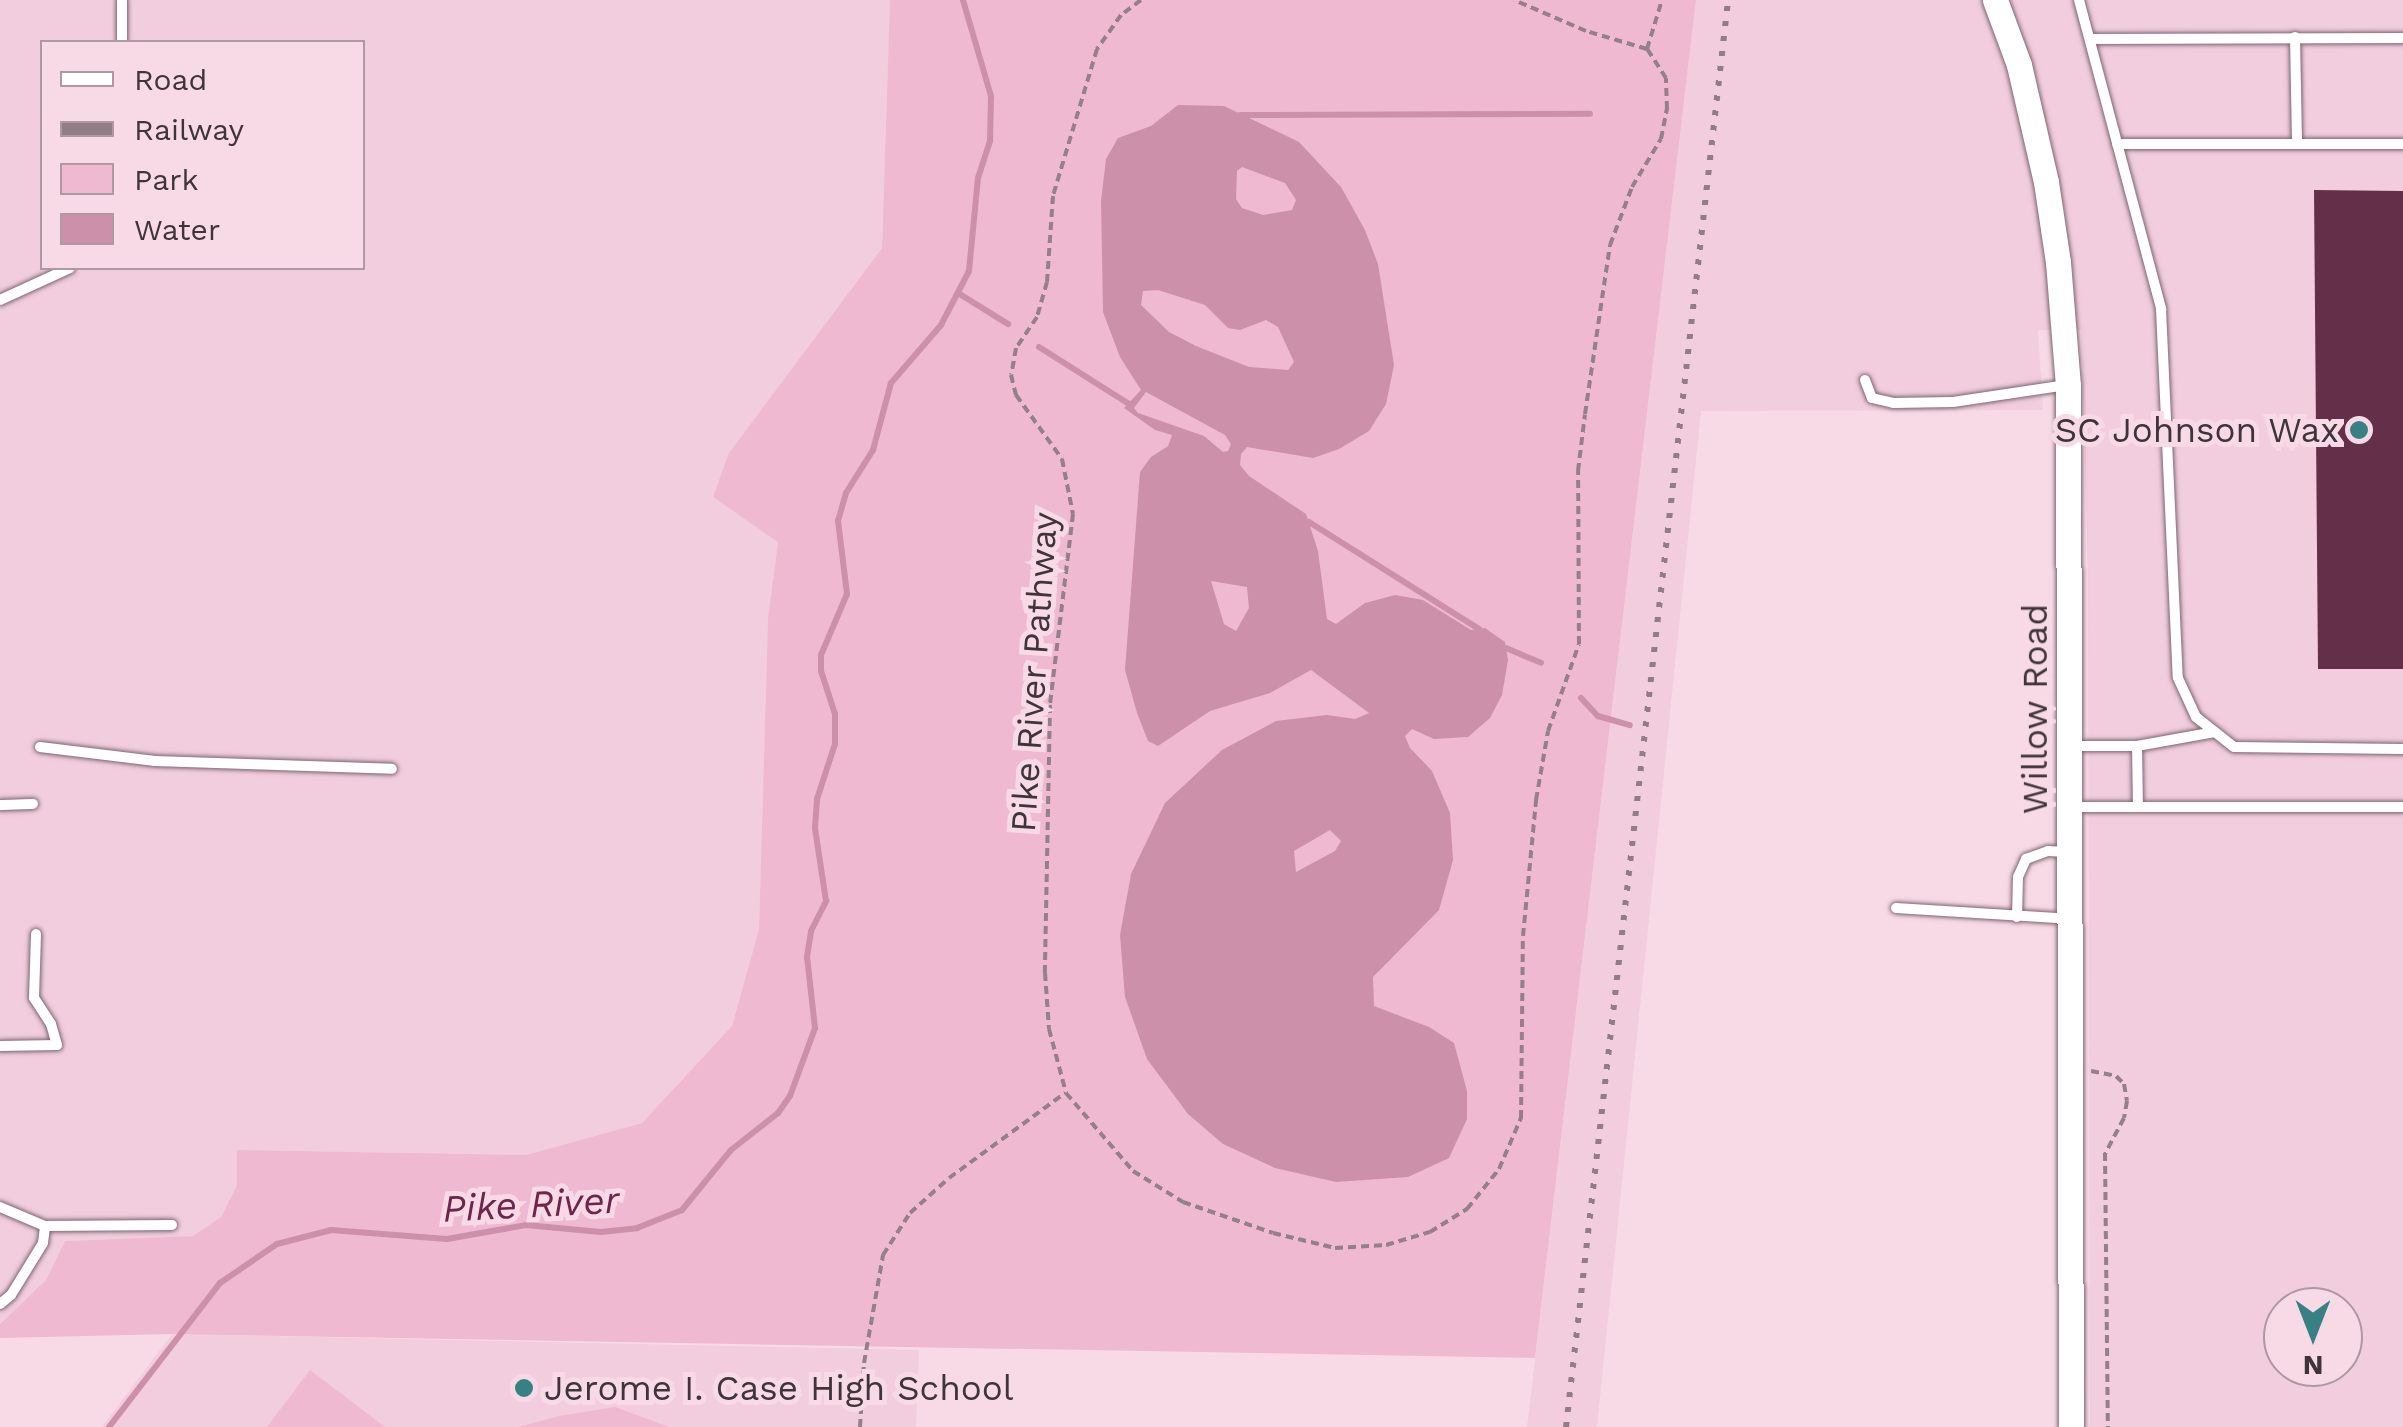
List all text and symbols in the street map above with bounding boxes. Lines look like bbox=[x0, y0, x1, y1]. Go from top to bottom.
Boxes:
legend bbox=[40, 40, 365, 270]
text: Road bbox=[134, 62, 207, 97]
text: Railway bbox=[134, 112, 244, 147]
text: Park bbox=[134, 162, 199, 197]
text: Water bbox=[134, 212, 220, 247]
place label: SC Johnson Wax bbox=[2053, 409, 2339, 451]
marker: SC Johnson Wax bbox=[2348, 419, 2370, 441]
street label: Pike River Pathway bbox=[1002, 510, 1066, 834]
street label: Willow Road bbox=[2014, 603, 2056, 815]
water label: Pike River bbox=[441, 1178, 621, 1232]
north arrow bbox=[2263, 1287, 2363, 1387]
text: N bbox=[2303, 1349, 2323, 1382]
place label: Jerome I. Case High School bbox=[544, 1367, 1014, 1409]
marker: Jerome I. Case High School bbox=[513, 1377, 535, 1399]

